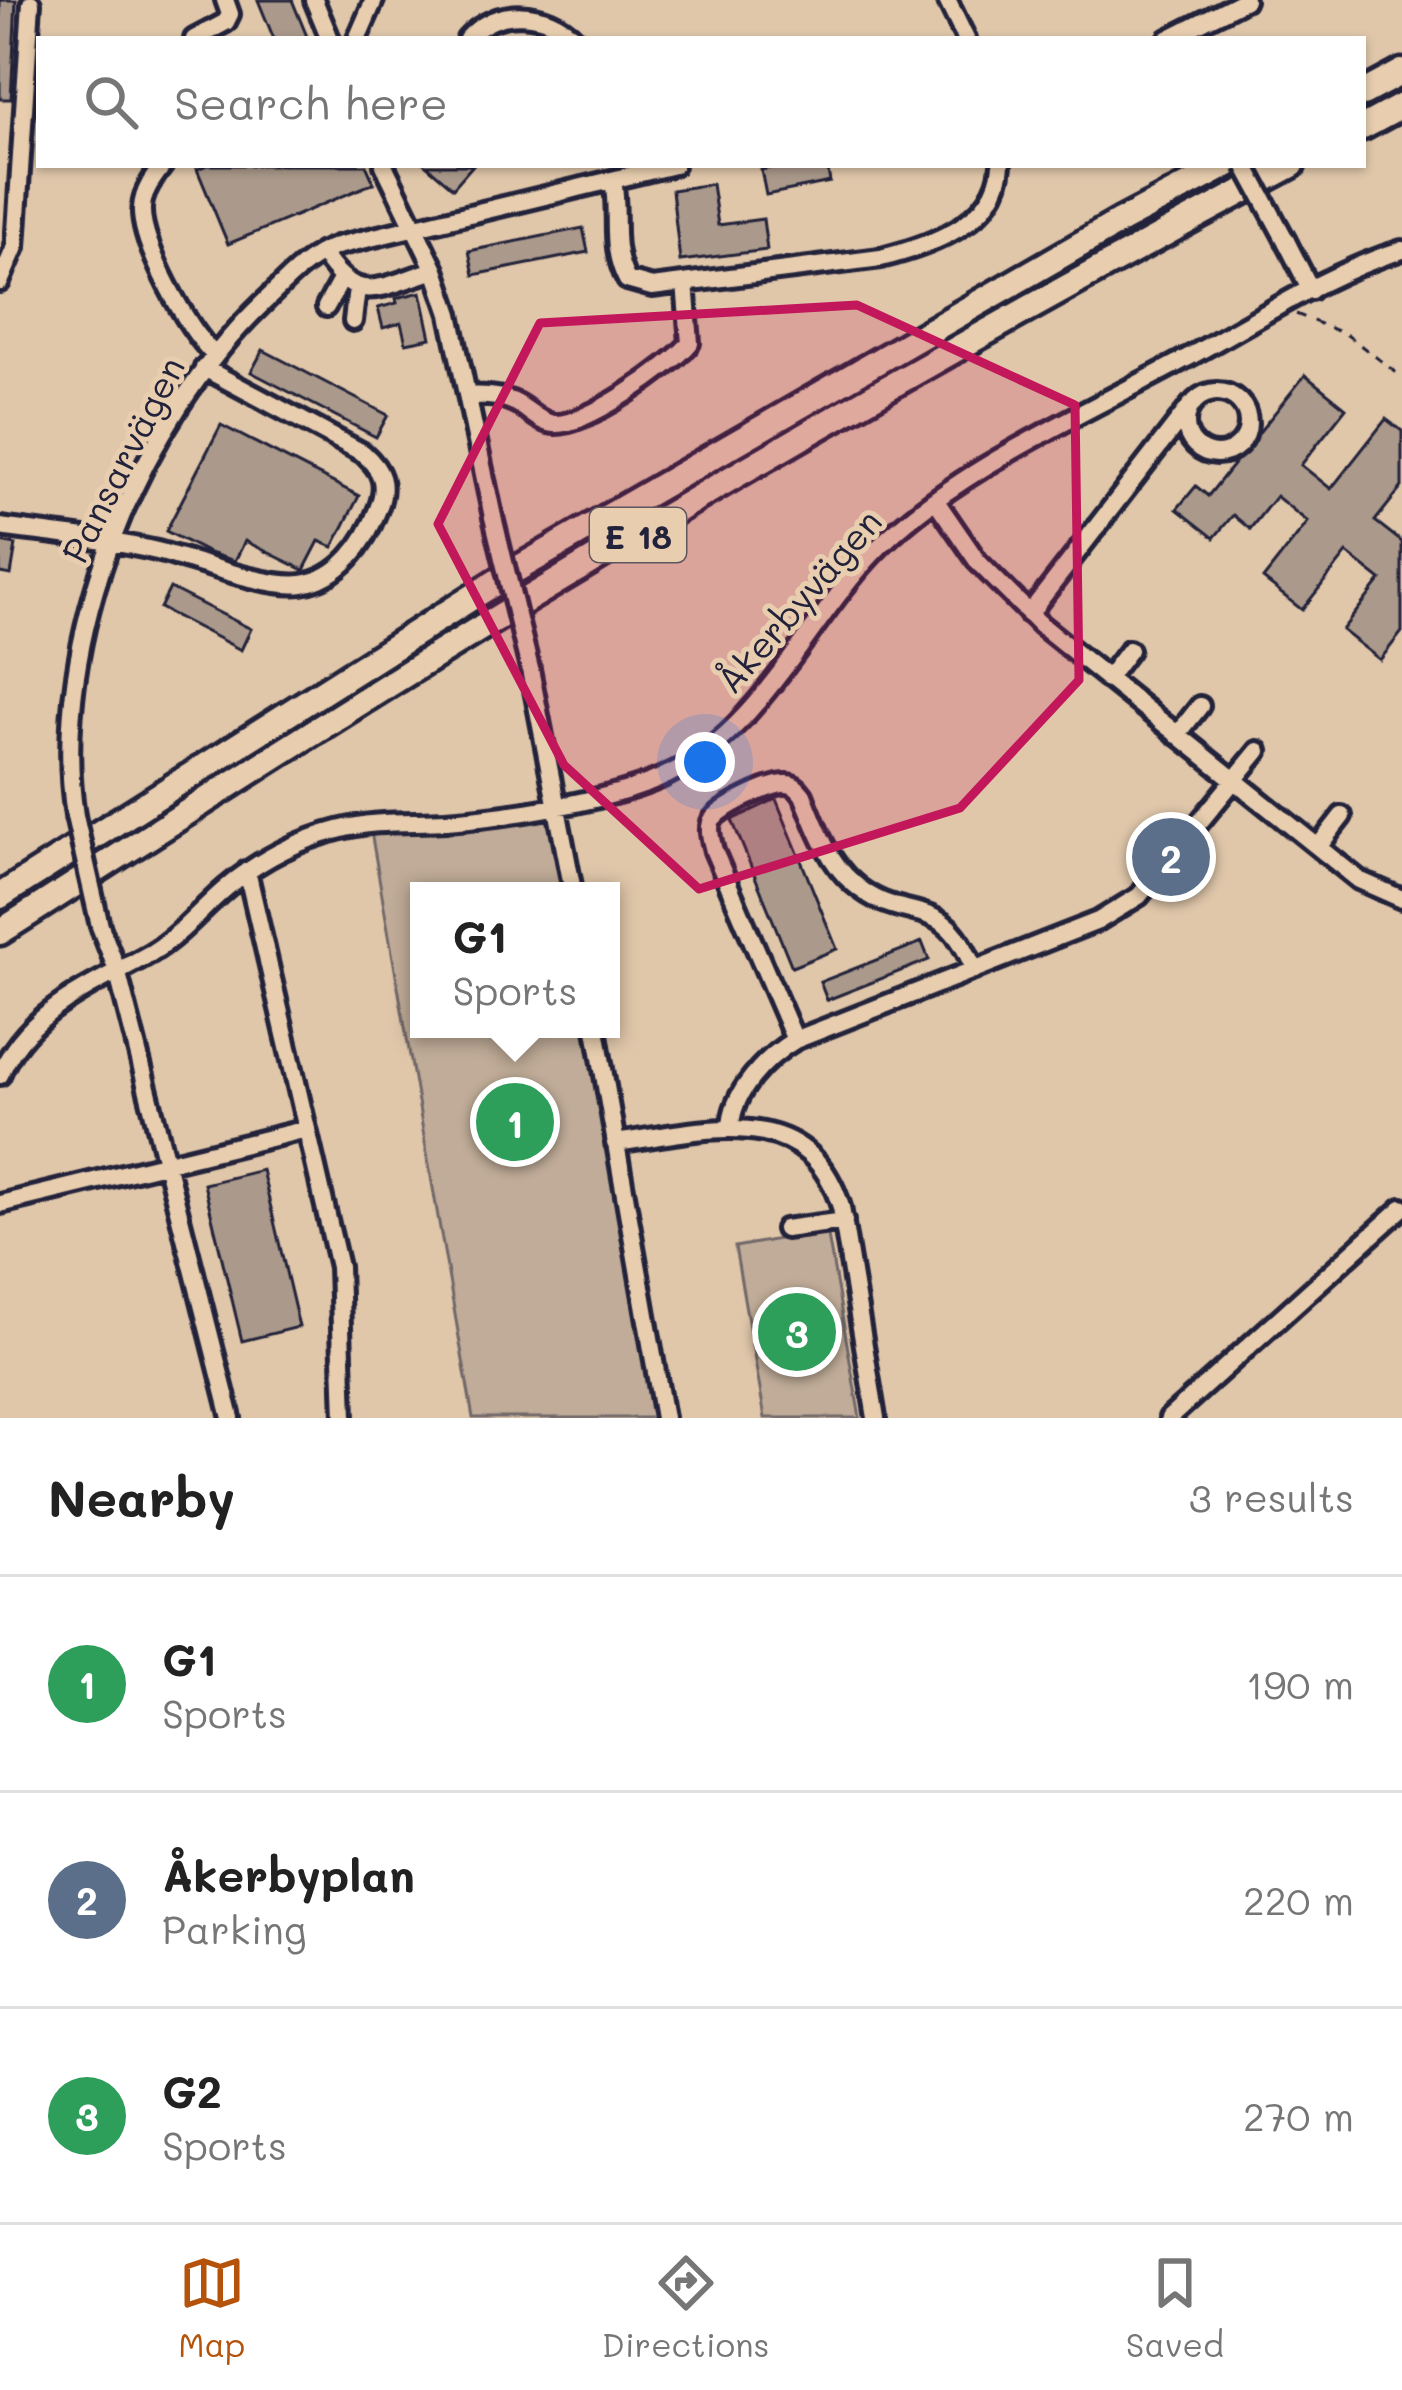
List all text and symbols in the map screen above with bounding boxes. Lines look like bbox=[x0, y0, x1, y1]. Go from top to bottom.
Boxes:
search box bbox=[36, 36, 1366, 168]
icon: search bbox=[78, 69, 144, 135]
text: Search here bbox=[174, 73, 448, 131]
street label: Pansarvägen bbox=[50, 348, 194, 570]
street label: Åkerbyvägen bbox=[705, 498, 892, 703]
road number: E 18 bbox=[590, 508, 686, 562]
your location bbox=[675, 732, 735, 792]
pin: 2 bbox=[1132, 812, 1210, 902]
popup bbox=[410, 882, 620, 1038]
text: G1 bbox=[453, 906, 507, 964]
text: Sports bbox=[453, 964, 577, 1015]
pin: 1 bbox=[476, 1077, 554, 1167]
pin: 3 bbox=[758, 1287, 836, 1377]
text: Nearby bbox=[48, 1463, 235, 1530]
text: 3 results bbox=[1189, 1471, 1354, 1522]
text: G1 bbox=[162, 1629, 217, 1687]
text: 1 bbox=[78, 1658, 96, 1709]
text: 190 m bbox=[1246, 1658, 1354, 1709]
text: Sports bbox=[162, 1687, 287, 1738]
text: Åkerbyplan bbox=[162, 1845, 415, 1903]
text: 2 bbox=[76, 1874, 98, 1925]
text: 220 m bbox=[1243, 1874, 1354, 1925]
text: Parking bbox=[162, 1903, 307, 1954]
text: G2 bbox=[162, 2061, 222, 2119]
text: 3 bbox=[75, 2090, 99, 2141]
text: 270 m bbox=[1243, 2090, 1354, 2141]
text: Sports bbox=[162, 2119, 287, 2170]
tab: Map bbox=[178, 2250, 245, 2365]
tab: Directions bbox=[602, 2250, 769, 2365]
tab: Saved bbox=[1126, 2250, 1224, 2365]

